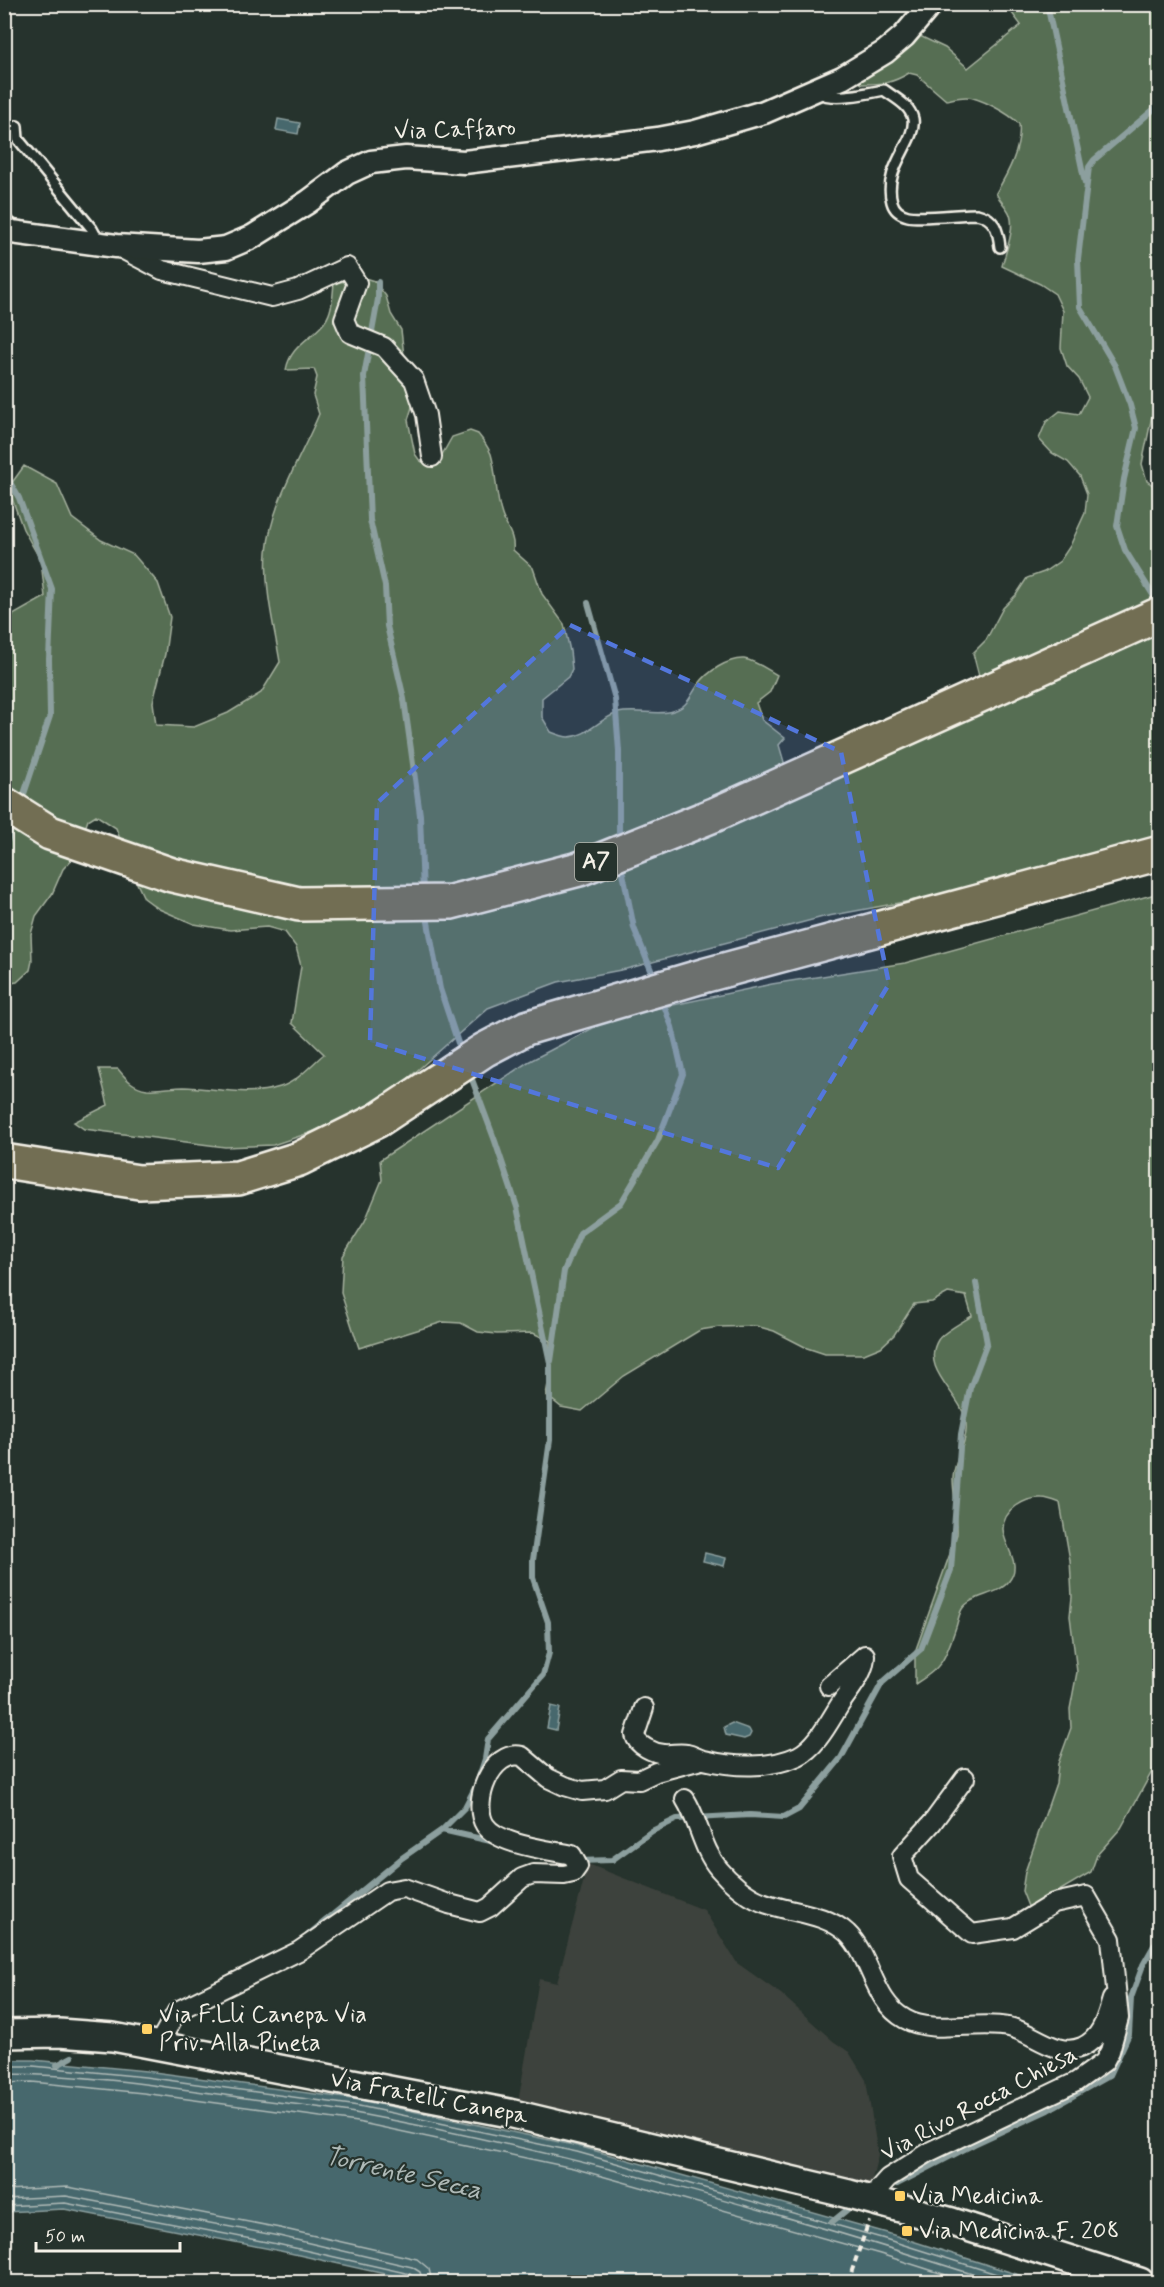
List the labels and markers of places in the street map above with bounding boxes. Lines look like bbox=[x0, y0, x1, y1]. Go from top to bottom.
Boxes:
place label: Via F.Lli Canepa Via Priv. Alla Pineta bbox=[159, 2000, 367, 2059]
marker: Via F.Lli Canepa Via Priv. Alla Pineta bbox=[140, 2022, 154, 2036]
place label: Via Medicina bbox=[912, 2181, 1043, 2212]
marker: Via Medicina bbox=[893, 2189, 907, 2203]
place label: Via Medicina F. 208 bbox=[919, 2216, 1120, 2247]
marker: Via Medicina F. 208 bbox=[900, 2224, 914, 2238]

